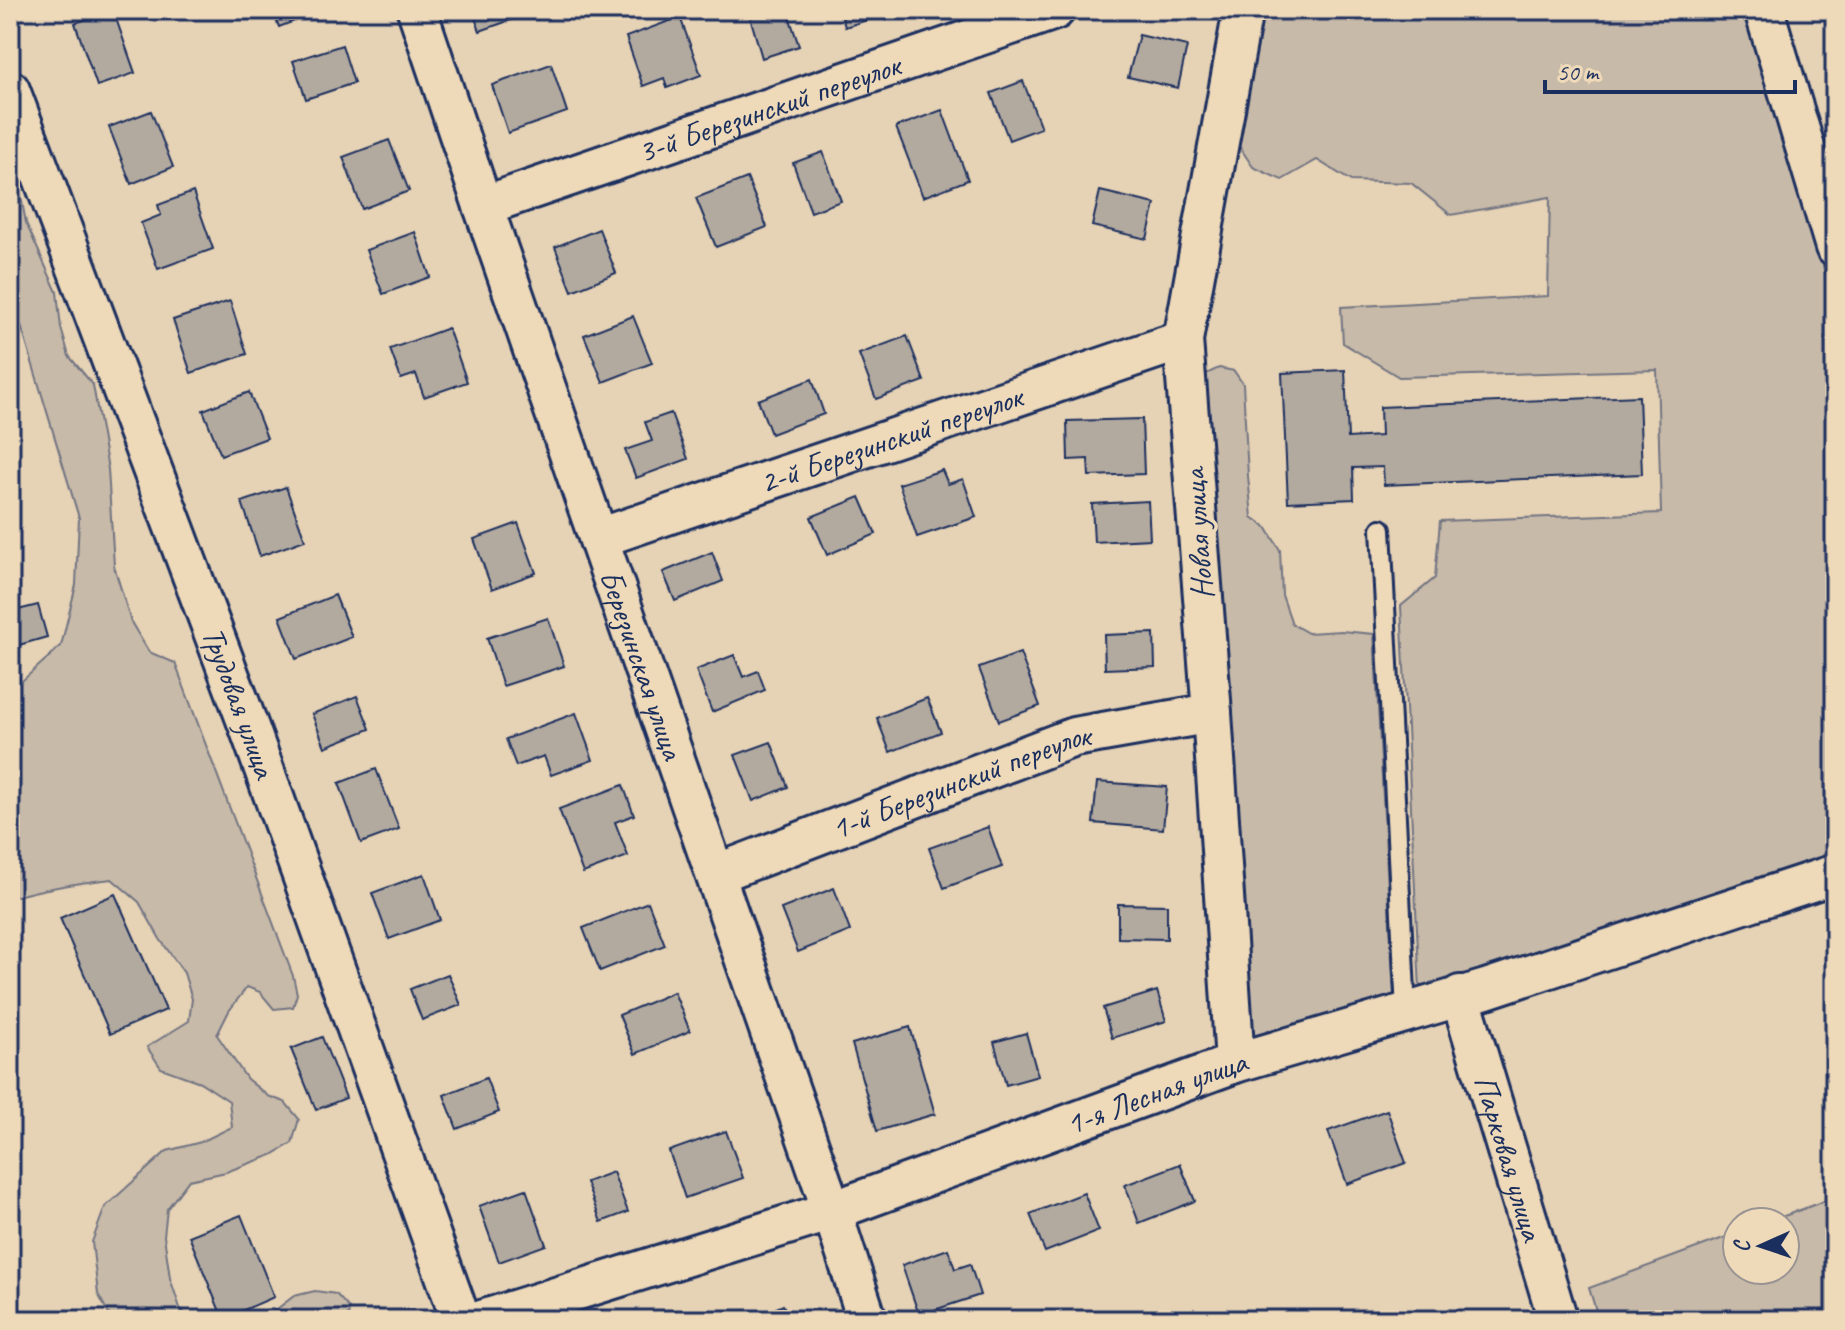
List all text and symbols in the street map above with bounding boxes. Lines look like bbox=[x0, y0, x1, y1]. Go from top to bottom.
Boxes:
street label: 3-й Березинский переулок bbox=[632, 43, 908, 172]
scale bar bbox=[1545, 44, 1795, 94]
text: 50 m bbox=[1557, 57, 1600, 87]
street label: 2-й Березинский переулок bbox=[754, 375, 1030, 503]
street label: Новая улица bbox=[1173, 464, 1223, 601]
street label: Березинская улица bbox=[590, 564, 695, 766]
street label: Трудовая улица bbox=[193, 621, 287, 785]
street label: 1-й Березинский переулок bbox=[825, 714, 1096, 849]
street label: 1-я Лесная улица bbox=[1060, 1040, 1253, 1144]
street label: Парковая улица bbox=[1465, 1070, 1554, 1247]
north arrow bbox=[1721, 1206, 1801, 1286]
text: С bbox=[1728, 1238, 1756, 1253]

